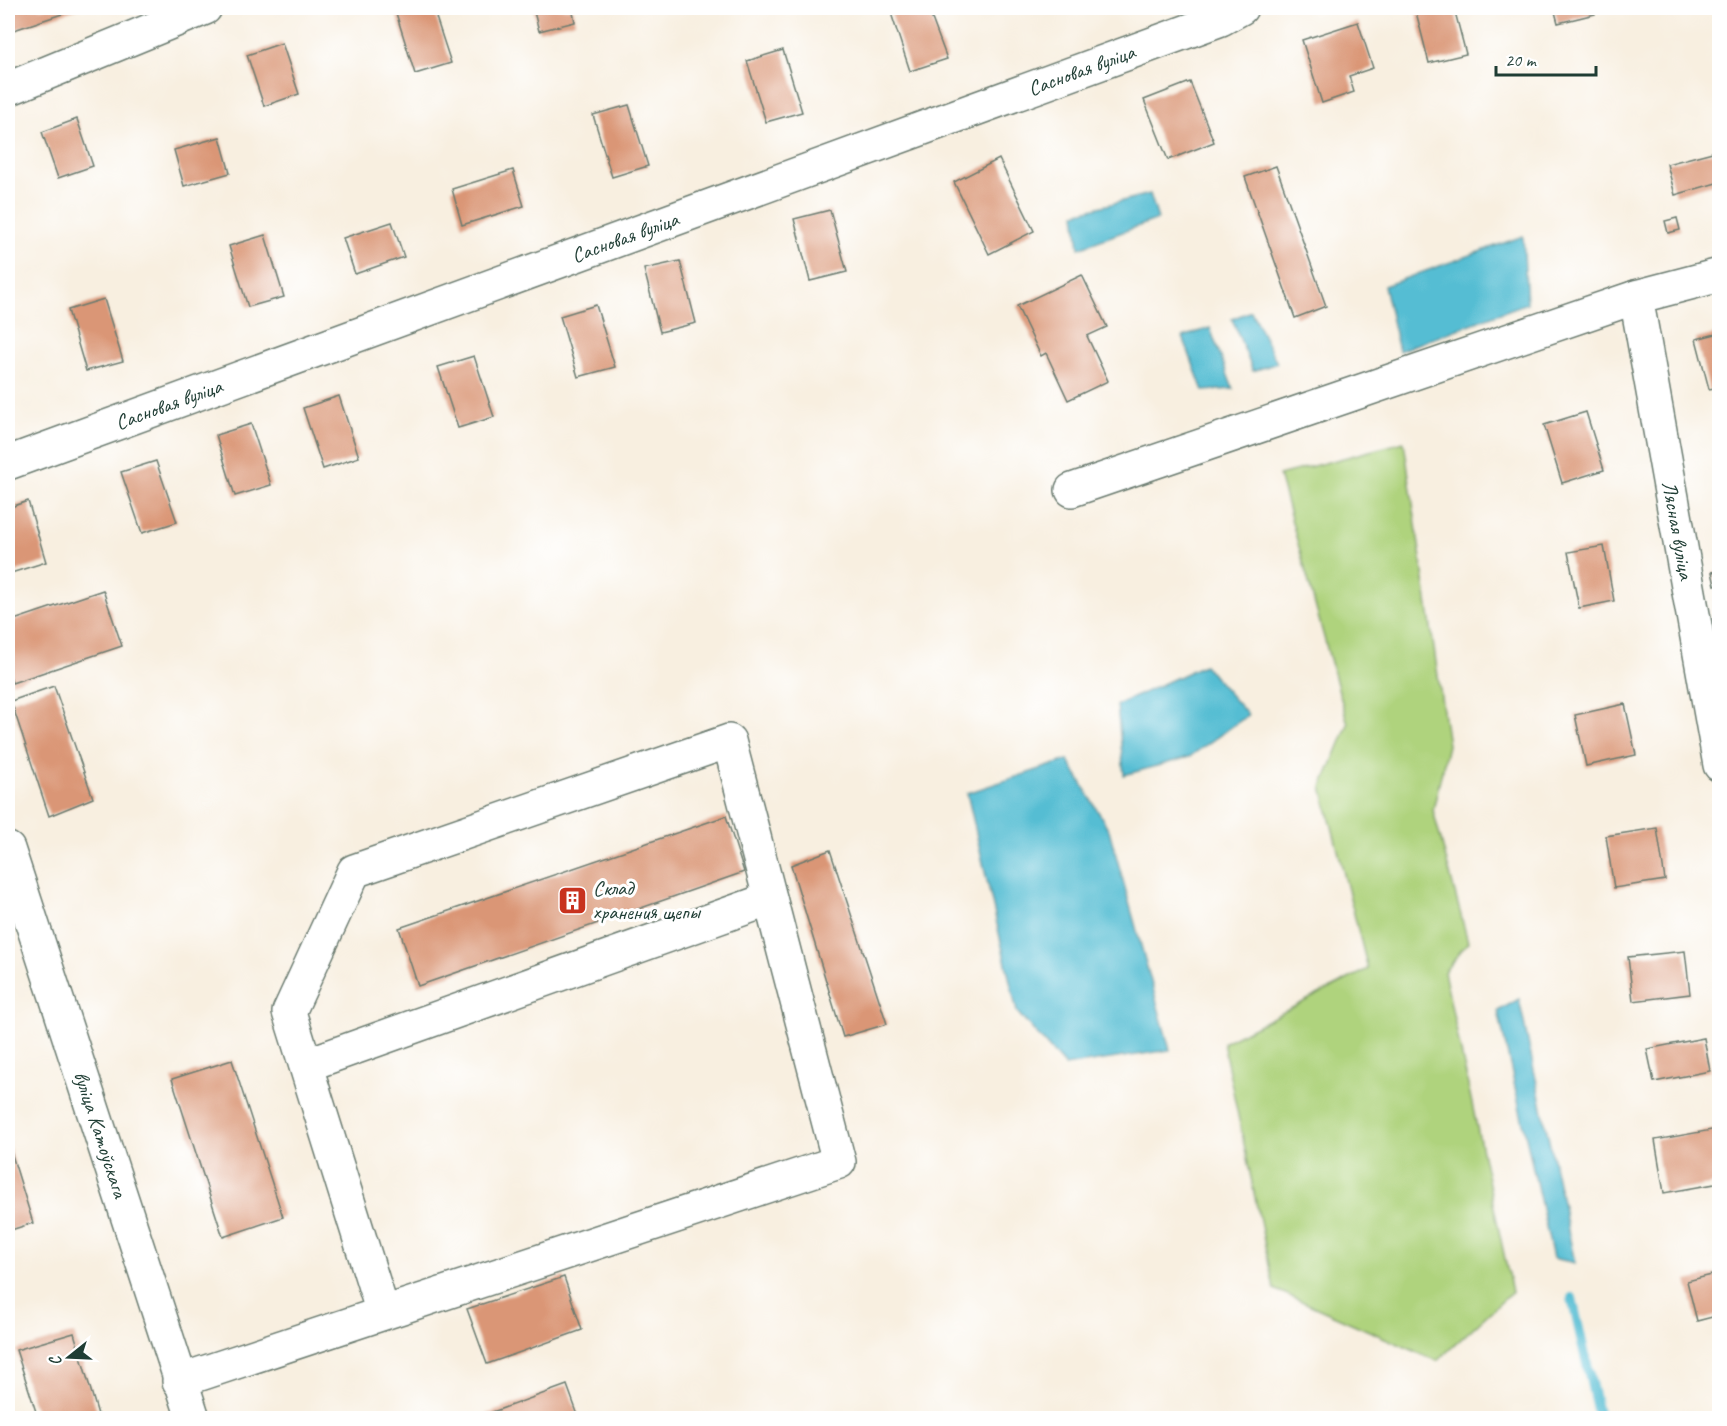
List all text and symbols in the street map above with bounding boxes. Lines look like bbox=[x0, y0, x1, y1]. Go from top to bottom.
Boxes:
street label: Сасновая вуліца bbox=[1024, 38, 1140, 102]
scale bar bbox=[1496, 39, 1596, 77]
text: 20 m bbox=[1505, 49, 1538, 71]
street label: Сасновая вуліца bbox=[568, 205, 684, 269]
street label: Сасновая вуліца bbox=[112, 372, 227, 436]
street label: Лясная вуліца bbox=[1656, 479, 1700, 583]
place label: Склад хранения щепы bbox=[593, 875, 702, 925]
building icon: Склад хранения щепы bbox=[556, 884, 588, 916]
street label: вуліца Катоўскага bbox=[68, 1068, 134, 1202]
north arrow bbox=[39, 1327, 99, 1387]
text: С bbox=[44, 1352, 66, 1368]

